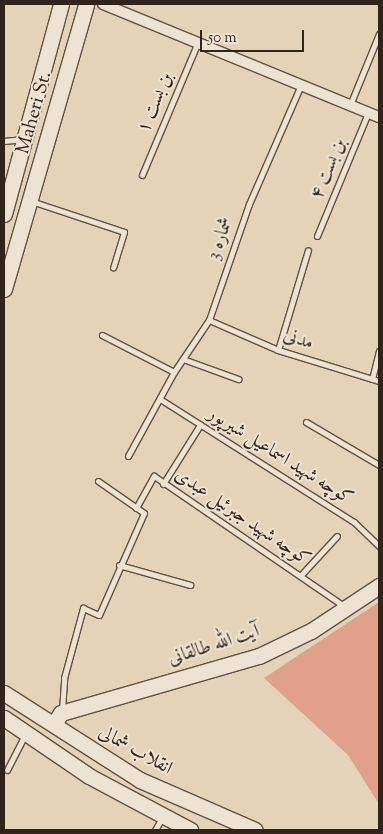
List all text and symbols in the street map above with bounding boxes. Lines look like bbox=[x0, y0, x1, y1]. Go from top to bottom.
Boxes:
scale bar bbox=[203, 20, 307, 52]
text: 50 m bbox=[208, 28, 237, 49]
street label: Maheri St. bbox=[12, 69, 58, 157]
street label: بن بست ۱ bbox=[133, 69, 179, 137]
street label: بن بست ۴ bbox=[306, 135, 352, 203]
street label: شماره 3 bbox=[203, 215, 239, 263]
street label: مدنی bbox=[280, 324, 316, 356]
street label: کوچه شهید اسماعیل شیرپور bbox=[203, 403, 357, 511]
street label: کوچه شهید جبرئیل عبدی bbox=[170, 464, 314, 572]
street label: آیت الله طالقانی bbox=[166, 621, 262, 671]
street label: انقلاب شمالی bbox=[94, 721, 176, 781]

